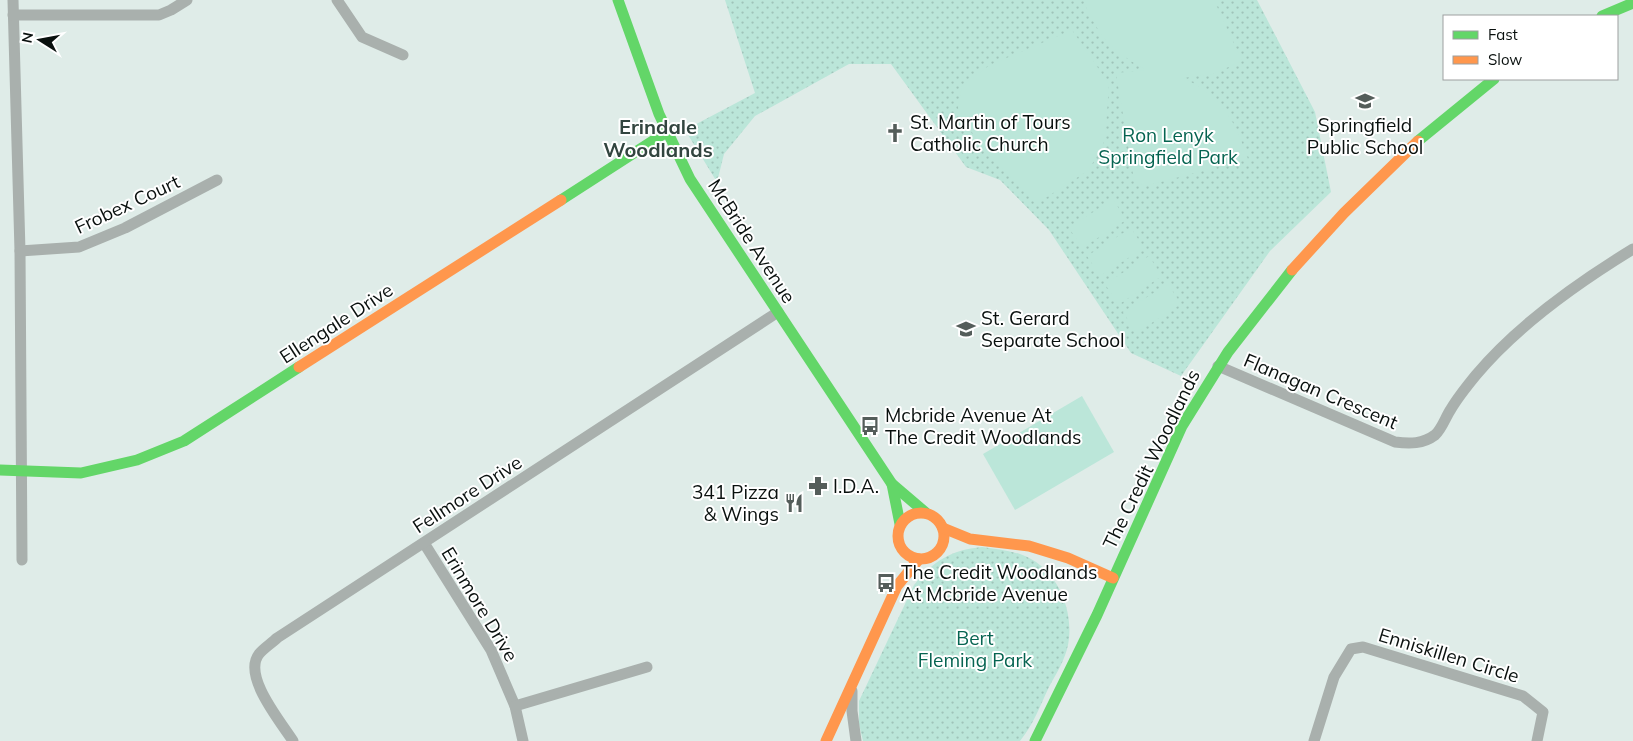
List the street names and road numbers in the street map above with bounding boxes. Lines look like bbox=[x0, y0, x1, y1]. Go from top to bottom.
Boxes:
street label: Frobex Court bbox=[71, 169, 184, 239]
street label: McBride Avenue bbox=[703, 175, 801, 307]
street label: Ellengale Drive bbox=[275, 277, 397, 369]
street label: Flanagan Crescent bbox=[1240, 348, 1402, 434]
street label: The Credit Woodlands bbox=[1097, 365, 1205, 553]
street label: Fellmore Drive bbox=[408, 450, 526, 538]
street label: Erinmore Drive bbox=[436, 542, 524, 666]
street label: Enniskillen Circle bbox=[1376, 622, 1522, 688]

